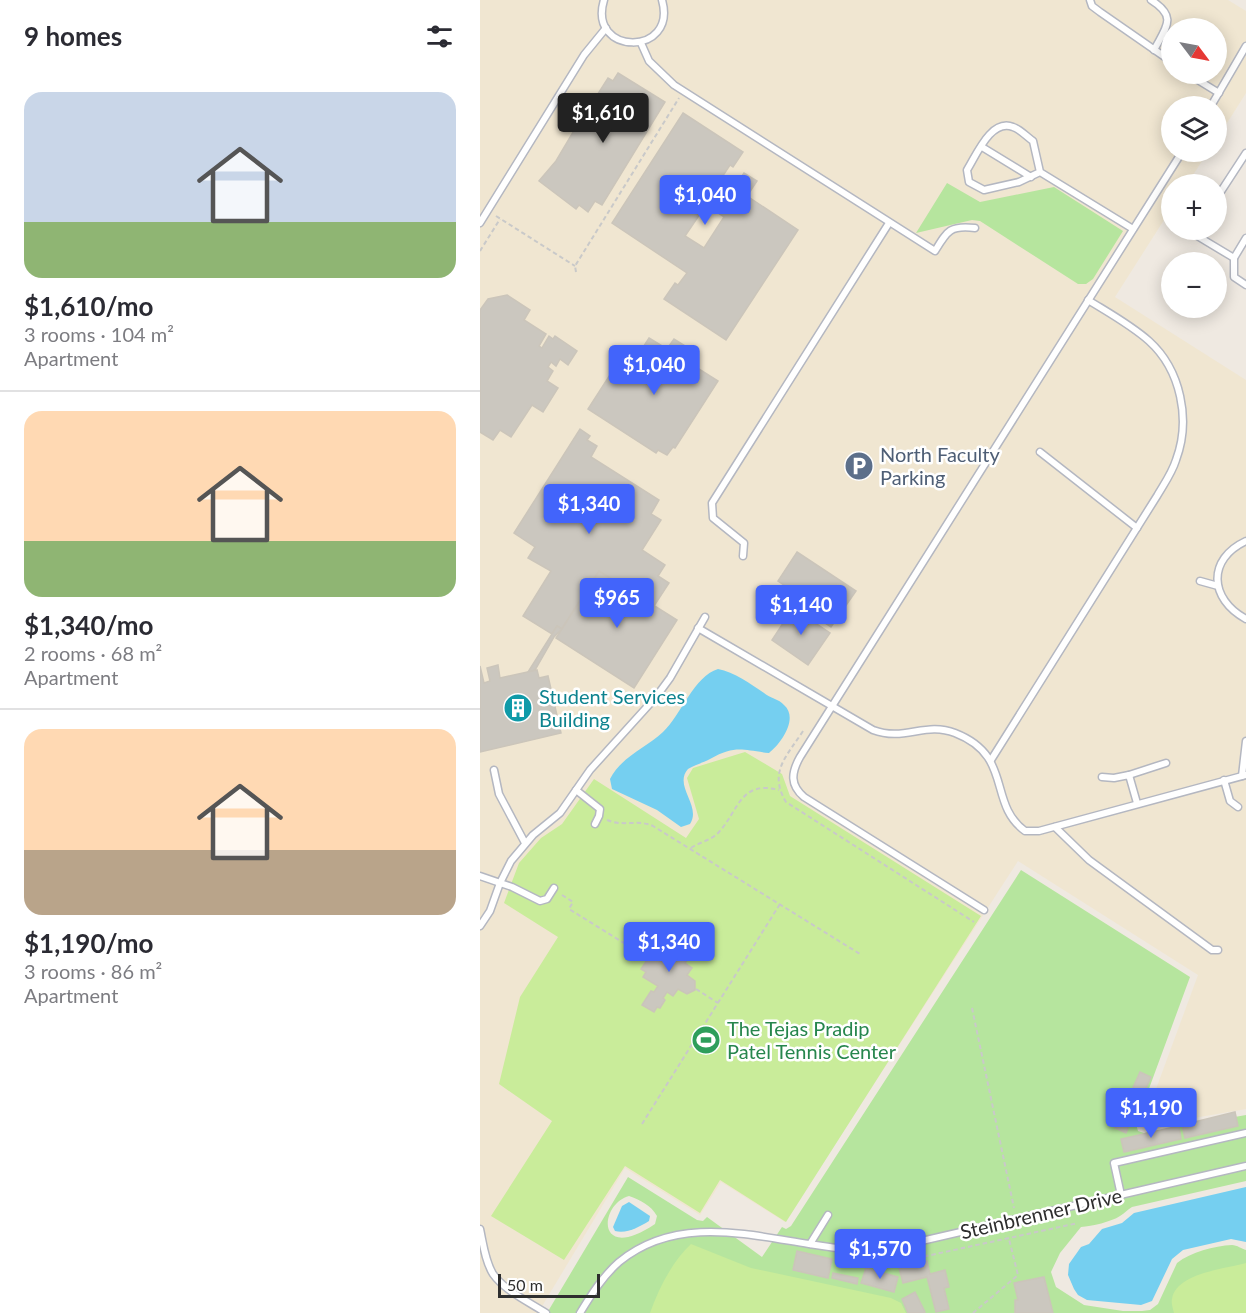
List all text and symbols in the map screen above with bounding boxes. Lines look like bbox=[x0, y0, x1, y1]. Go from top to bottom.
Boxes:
north arrow bbox=[1161, 18, 1227, 84]
map controls bbox=[1161, 18, 1227, 318]
text: 9 homes bbox=[24, 20, 122, 52]
icon: filters bbox=[423, 20, 456, 53]
pin: $1,610 bbox=[554, 93, 652, 144]
button: layers bbox=[1161, 96, 1227, 162]
text: $1,610 bbox=[572, 100, 634, 124]
icon: home bbox=[186, 131, 294, 239]
button: + bbox=[1161, 174, 1227, 240]
pin: $1,040 bbox=[656, 175, 754, 226]
text: $1,040 bbox=[674, 182, 736, 206]
button: − bbox=[1161, 252, 1227, 318]
text: $1,610/mo bbox=[24, 290, 154, 322]
text: 3 rooms · 104 m² bbox=[24, 322, 174, 346]
pin: $1,040 bbox=[605, 345, 703, 396]
text: Apartment bbox=[24, 346, 118, 370]
text: $1,040 bbox=[623, 352, 685, 376]
place label: North Faculty Parking bbox=[880, 442, 1000, 489]
icon: home bbox=[186, 450, 294, 558]
parking icon: North Faculty Parking bbox=[843, 450, 875, 482]
pin: $1,340 bbox=[540, 484, 638, 535]
text: $1,340 bbox=[558, 491, 620, 515]
pin: $965 bbox=[581, 578, 653, 629]
text: $965 bbox=[594, 585, 640, 609]
pin: $1,140 bbox=[752, 585, 850, 636]
text: $1,140 bbox=[770, 592, 832, 616]
text: $1,340/mo bbox=[24, 609, 154, 641]
text: 2 rooms · 68 m² bbox=[24, 641, 162, 665]
text: Apartment bbox=[24, 665, 118, 689]
place label: Student Services Building bbox=[539, 684, 685, 731]
building icon: Student Services Building bbox=[502, 692, 534, 724]
icon: home bbox=[186, 768, 294, 876]
pin: $1,340 bbox=[620, 922, 718, 973]
text: $1,190/mo bbox=[24, 927, 154, 959]
text: $1,340 bbox=[638, 929, 700, 953]
text: 3 rooms · 86 m² bbox=[24, 959, 162, 983]
text: Apartment bbox=[24, 983, 118, 1007]
place label: The Tejas Pradip Patel Tennis Center bbox=[727, 1016, 897, 1063]
sports icon: The Tejas Pradip Patel Tennis Center bbox=[690, 1024, 722, 1056]
pin: $1,190 bbox=[1102, 1088, 1200, 1139]
text: $1,190 bbox=[1120, 1095, 1182, 1119]
street label: Steinbrenner Drive bbox=[958, 1183, 1124, 1243]
pin: $1,570 bbox=[831, 1229, 929, 1280]
text: $1,570 bbox=[849, 1236, 911, 1260]
scale bar bbox=[498, 1271, 600, 1298]
text: 50 m bbox=[507, 1275, 543, 1294]

